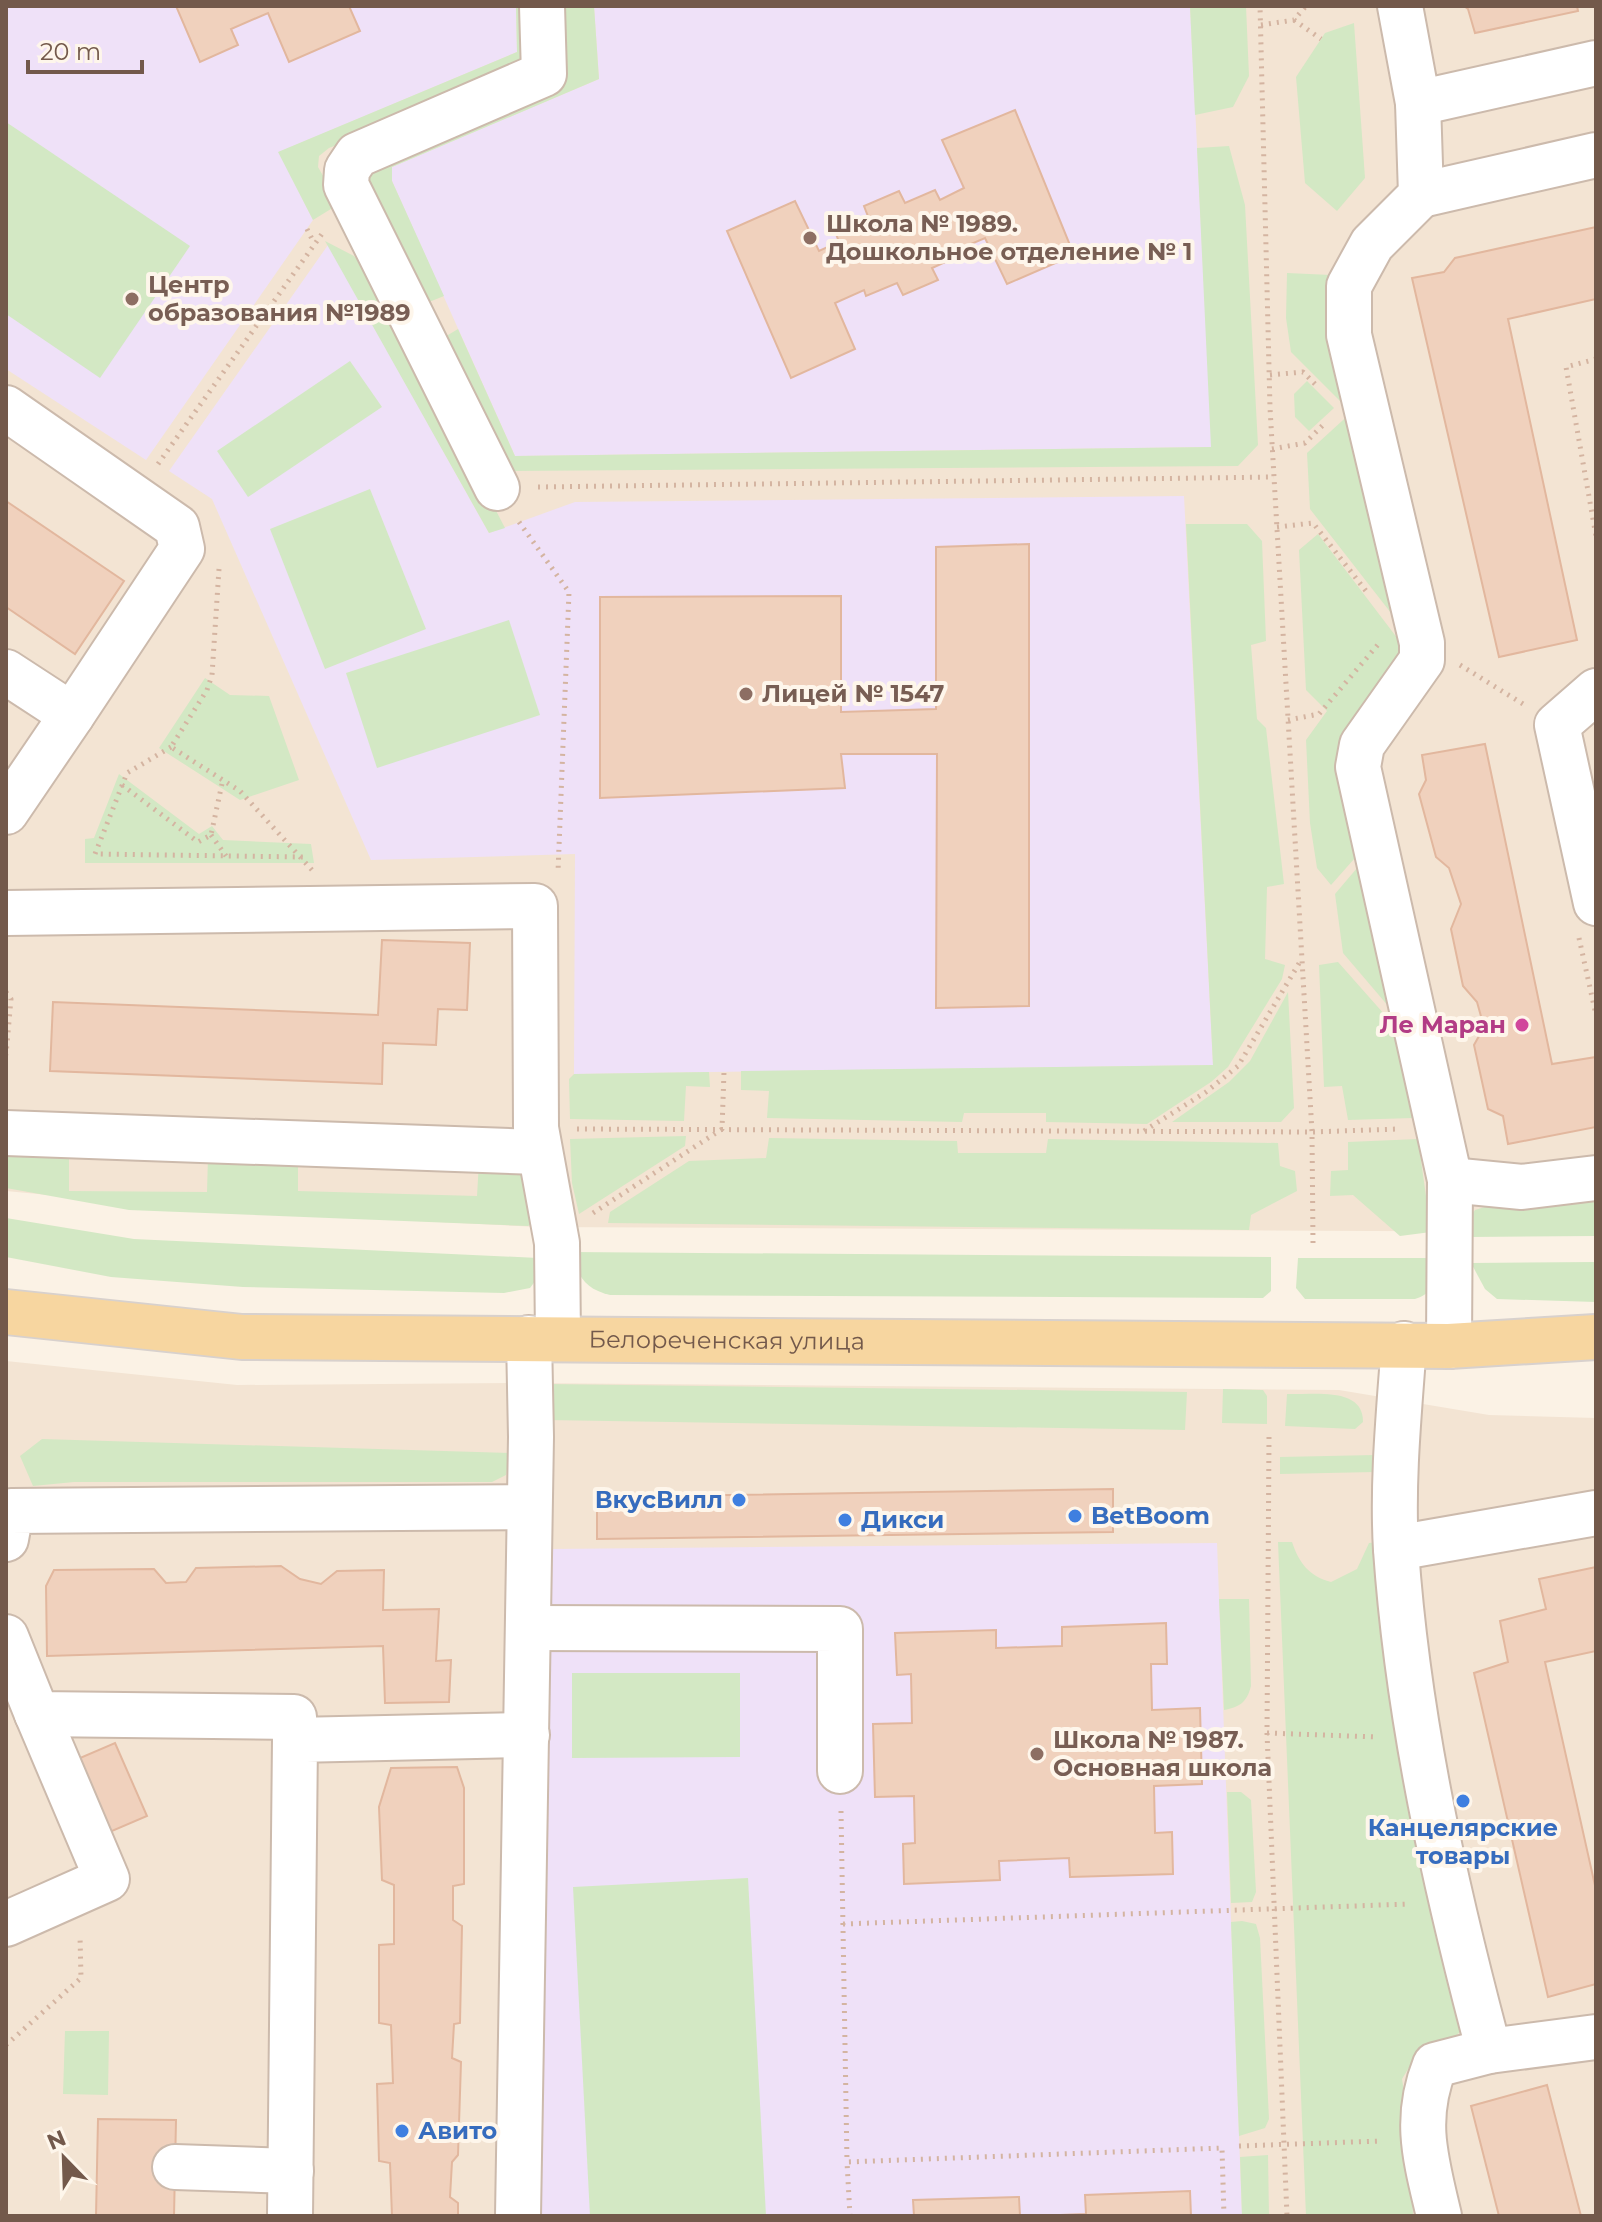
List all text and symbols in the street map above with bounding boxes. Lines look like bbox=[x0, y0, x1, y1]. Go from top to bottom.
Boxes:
scale bar bbox=[28, 24, 142, 74]
text: 20 m bbox=[40, 37, 101, 66]
place label: Школа № 1989. Дошкольное отделение № 1 bbox=[826, 209, 1192, 266]
marker: Школа № 1989. Дошкольное отделение № 1 bbox=[801, 229, 819, 247]
place label: Центр образования №1989 bbox=[148, 270, 411, 327]
marker: Центр образования №1989 bbox=[123, 290, 141, 308]
place label: Лицей № 1547 bbox=[762, 679, 945, 708]
marker: Лицей № 1547 bbox=[737, 685, 755, 703]
place label: Ле Маран bbox=[1379, 1010, 1506, 1039]
marker: Ле Маран bbox=[1513, 1016, 1531, 1034]
street label: Белореченская улица bbox=[588, 1325, 865, 1356]
place label: ВкусВилл bbox=[595, 1485, 723, 1514]
marker: ВкусВилл bbox=[730, 1491, 748, 1509]
place label: BetBoom bbox=[1091, 1501, 1210, 1530]
place label: Дикси bbox=[861, 1505, 944, 1534]
marker: BetBoom bbox=[1066, 1507, 1084, 1525]
marker: Дикси bbox=[836, 1511, 854, 1529]
place label: Школа № 1987. Основная школа bbox=[1053, 1725, 1272, 1782]
marker: Школа № 1987. Основная школа bbox=[1028, 1745, 1046, 1763]
marker: Канцелярские товары bbox=[1454, 1792, 1472, 1810]
place label: Канцелярские товары bbox=[1368, 1813, 1558, 1870]
place label: Авито bbox=[418, 2116, 497, 2145]
north arrow bbox=[24, 2118, 104, 2198]
marker: Авито bbox=[393, 2122, 411, 2140]
text: N bbox=[43, 2124, 70, 2156]

